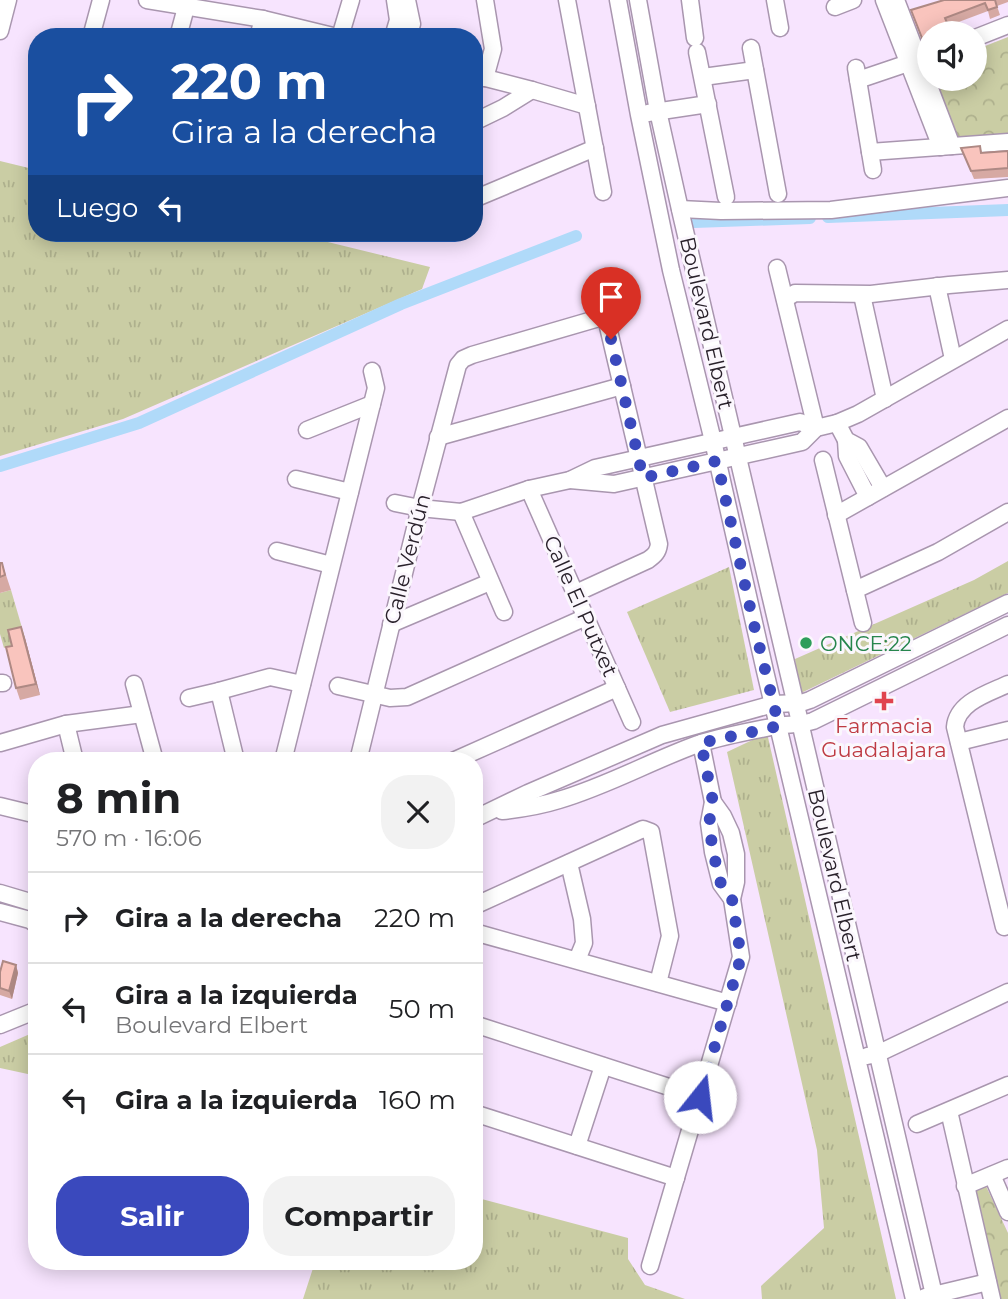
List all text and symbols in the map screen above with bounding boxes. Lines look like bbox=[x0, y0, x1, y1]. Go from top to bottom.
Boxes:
map controls bbox=[917, 21, 987, 91]
button: sound bbox=[917, 21, 987, 91]
text: 220 m bbox=[171, 52, 327, 111]
icon: right bbox=[56, 56, 147, 147]
text: Gira a la derecha bbox=[171, 112, 437, 151]
icon: left bbox=[152, 189, 190, 227]
text: Luego bbox=[56, 192, 138, 224]
street label: Boulevard Elbert bbox=[675, 234, 739, 412]
pin bbox=[581, 267, 641, 339]
icon: arrive bbox=[592, 278, 630, 316]
street label: Calle Verdún bbox=[379, 491, 435, 627]
street label: Calle El Putxet bbox=[539, 532, 623, 680]
place label: ONCE:22 bbox=[820, 631, 912, 656]
marker: ONCE:22 bbox=[798, 635, 814, 651]
marker: Farmacia Guadalajara bbox=[876, 693, 892, 709]
place label: Farmacia Guadalajara bbox=[821, 713, 947, 762]
text: 8 min bbox=[56, 772, 181, 824]
button: close bbox=[381, 775, 455, 849]
street label: Boulevard Elbert bbox=[803, 786, 867, 964]
text: 570 m · 16:06 bbox=[56, 824, 202, 852]
icon: right bbox=[56, 899, 94, 937]
text: Gira a la derecha bbox=[115, 902, 342, 934]
text: 220 m bbox=[374, 902, 455, 934]
text: Gira a la izquierda bbox=[115, 979, 358, 1011]
icon: left bbox=[56, 990, 94, 1028]
text: 50 m bbox=[389, 993, 455, 1025]
text: Boulevard Elbert bbox=[115, 1011, 308, 1039]
position arrow bbox=[663, 1060, 737, 1134]
icon: left bbox=[56, 1081, 94, 1119]
text: Gira a la izquierda bbox=[115, 1084, 358, 1116]
text: 160 m bbox=[379, 1084, 456, 1116]
button: Salir bbox=[56, 1176, 249, 1256]
button: Compartir bbox=[263, 1176, 455, 1256]

